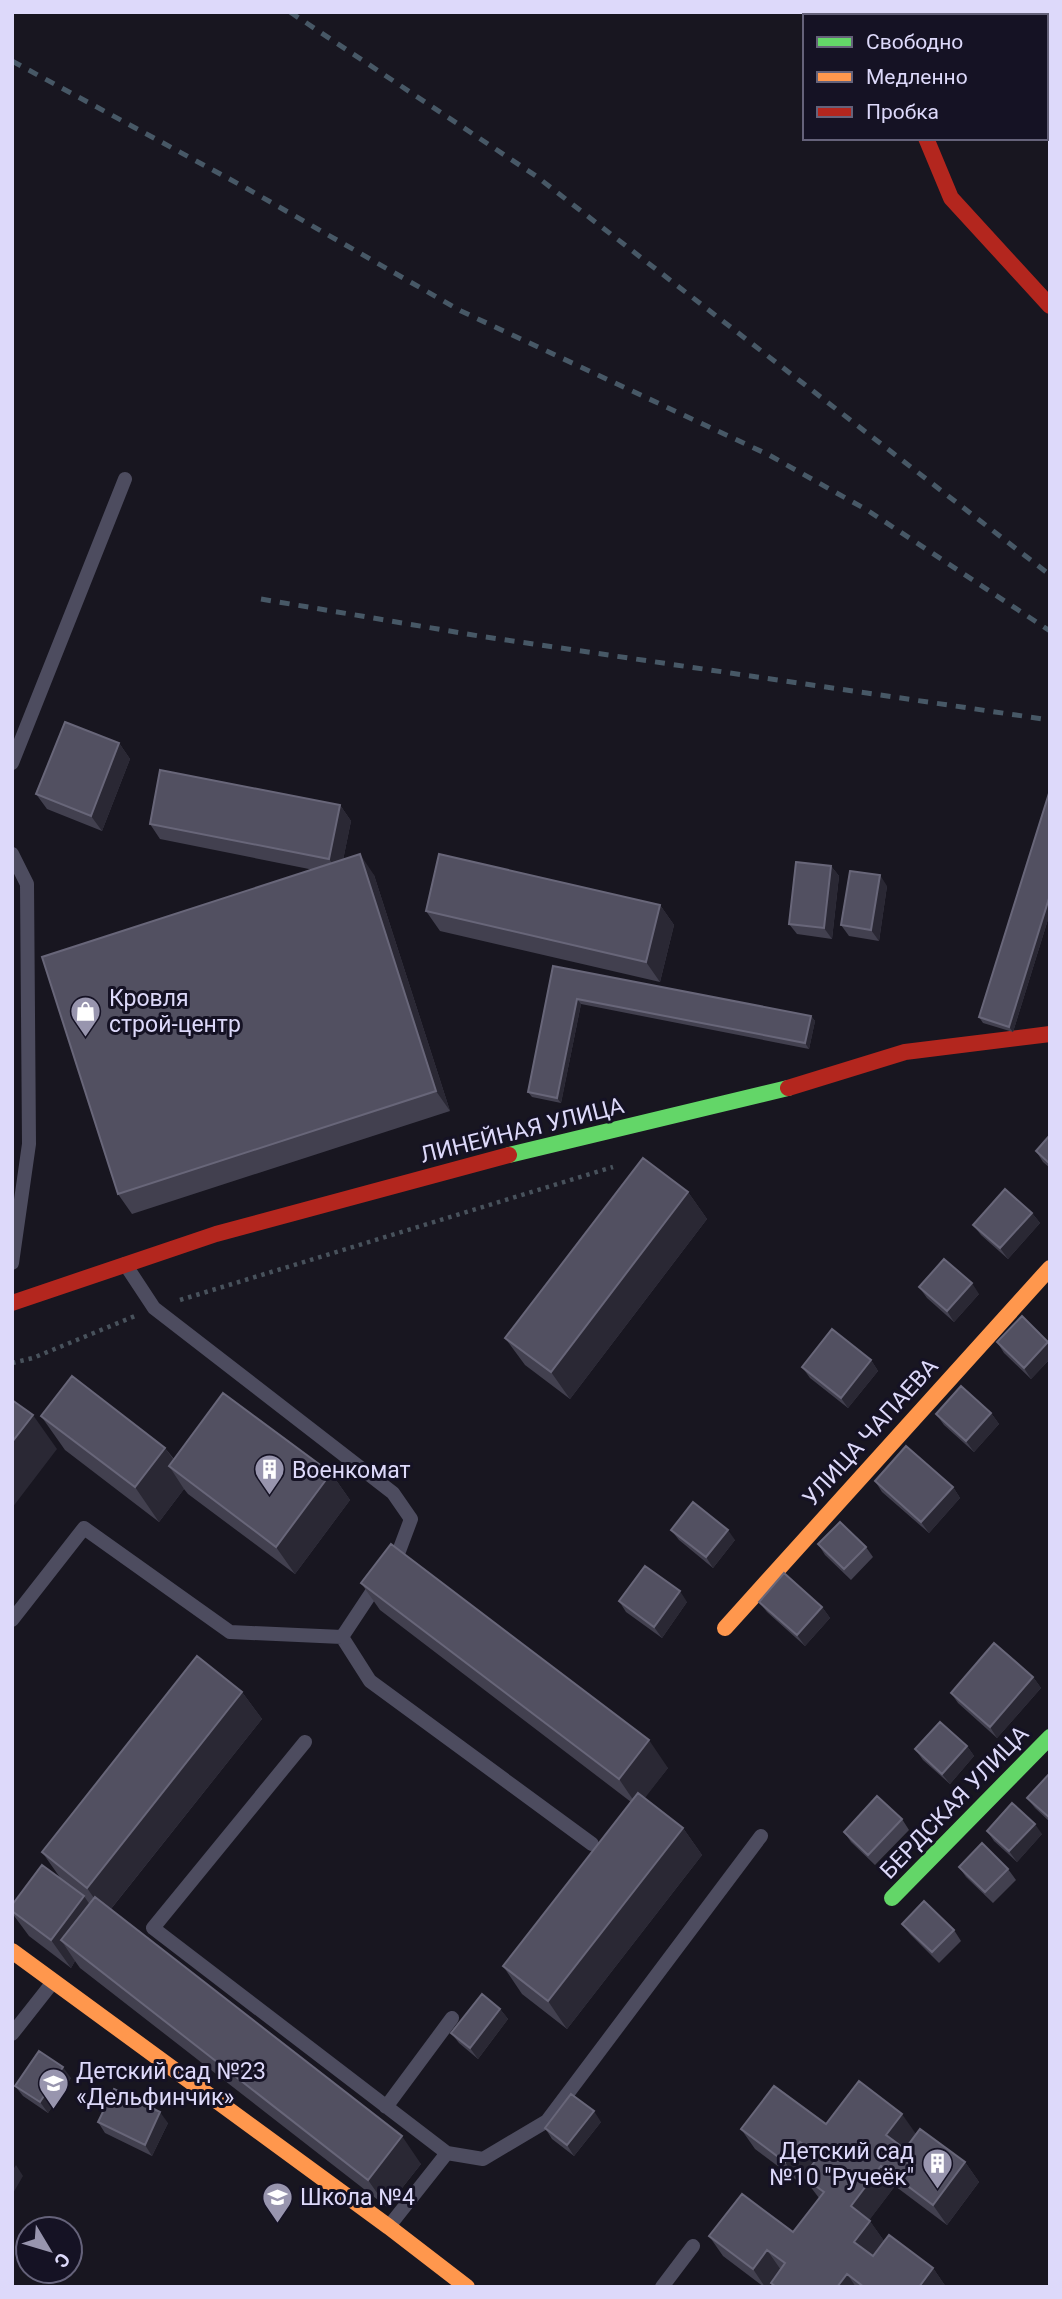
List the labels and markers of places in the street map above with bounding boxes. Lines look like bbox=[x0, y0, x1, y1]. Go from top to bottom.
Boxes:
place label: Кровля строй-центр bbox=[109, 985, 241, 1038]
shop icon: Кровля строй-центр bbox=[69, 994, 103, 1038]
building icon: Военкомат bbox=[252, 1453, 286, 1497]
place label: Военкомат bbox=[292, 1457, 411, 1484]
place label: Детский сад №23 «Дельфинчик» bbox=[76, 2058, 266, 2111]
school or university icon: Детский сад №23 «Дельфинчик» bbox=[36, 2067, 70, 2111]
place label: Детский сад №10 "Ручеёк" bbox=[769, 2138, 914, 2191]
building icon: Детский сад №10 "Ручеёк" bbox=[920, 2147, 954, 2191]
school or university icon: Школа №4 bbox=[260, 2180, 294, 2224]
place label: Школа №4 bbox=[300, 2184, 415, 2211]

